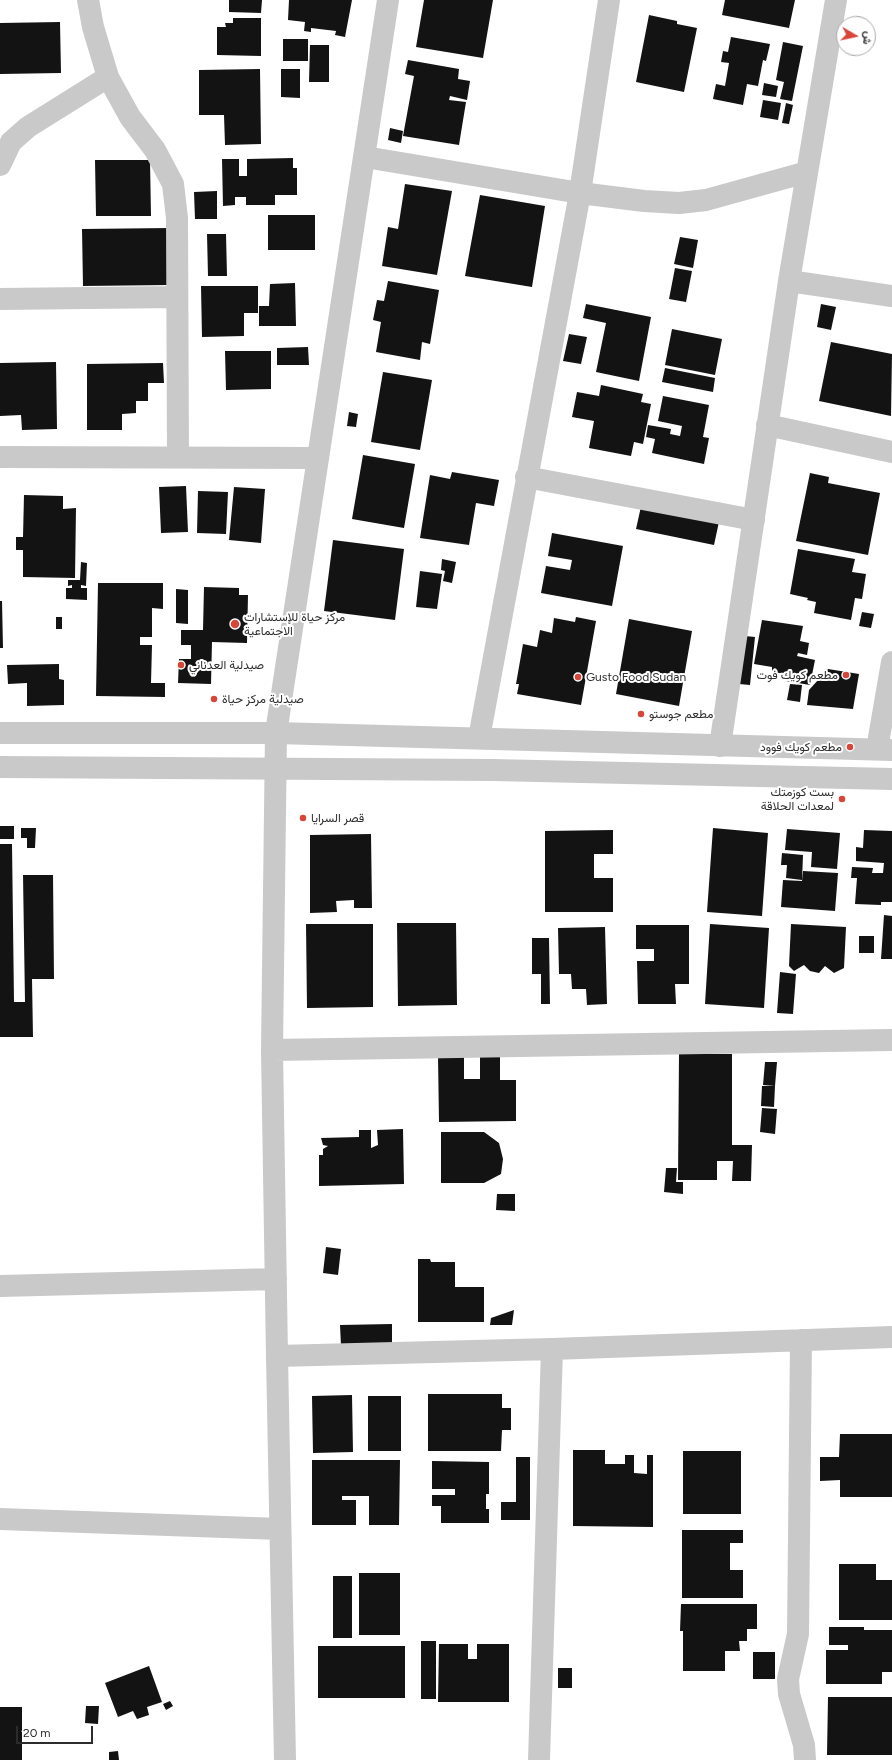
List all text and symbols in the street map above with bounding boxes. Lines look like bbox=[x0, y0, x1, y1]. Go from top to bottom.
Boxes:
north arrow bbox=[836, 16, 876, 56]
text: ش bbox=[860, 30, 875, 45]
place label: مركز حياة للإستشارات الاجتماعية bbox=[244, 610, 345, 638]
marker: مركز حياة للإستشارات الاجتماعية bbox=[229, 618, 241, 630]
place label: صيدلية العدناني bbox=[189, 658, 264, 672]
marker: صيدلية العدناني bbox=[176, 660, 186, 670]
place label: مطعم كويك فوت bbox=[756, 668, 838, 682]
place label: Gusto Food Sudan bbox=[586, 670, 686, 684]
marker: مطعم كويك فوت bbox=[841, 670, 851, 680]
marker: Gusto Food Sudan bbox=[573, 672, 583, 682]
place label: صيدلية مركز حياة bbox=[222, 692, 304, 706]
marker: صيدلية مركز حياة bbox=[209, 694, 219, 704]
place label: مطعم جوستو bbox=[649, 707, 713, 721]
marker: مطعم جوستو bbox=[636, 709, 646, 719]
place label: مطعم كويك فوود bbox=[760, 740, 842, 754]
marker: مطعم كويك فوود bbox=[845, 742, 855, 752]
place label: بست كوزمتك لمعدات الحلاقة bbox=[761, 785, 834, 813]
marker: بست كوزمتك لمعدات الحلاقة bbox=[837, 794, 847, 804]
place label: قصر السرايا bbox=[311, 811, 364, 825]
marker: قصر السرايا bbox=[298, 813, 308, 823]
scale bar bbox=[18, 1718, 95, 1744]
text: 20 m bbox=[23, 1726, 51, 1740]

